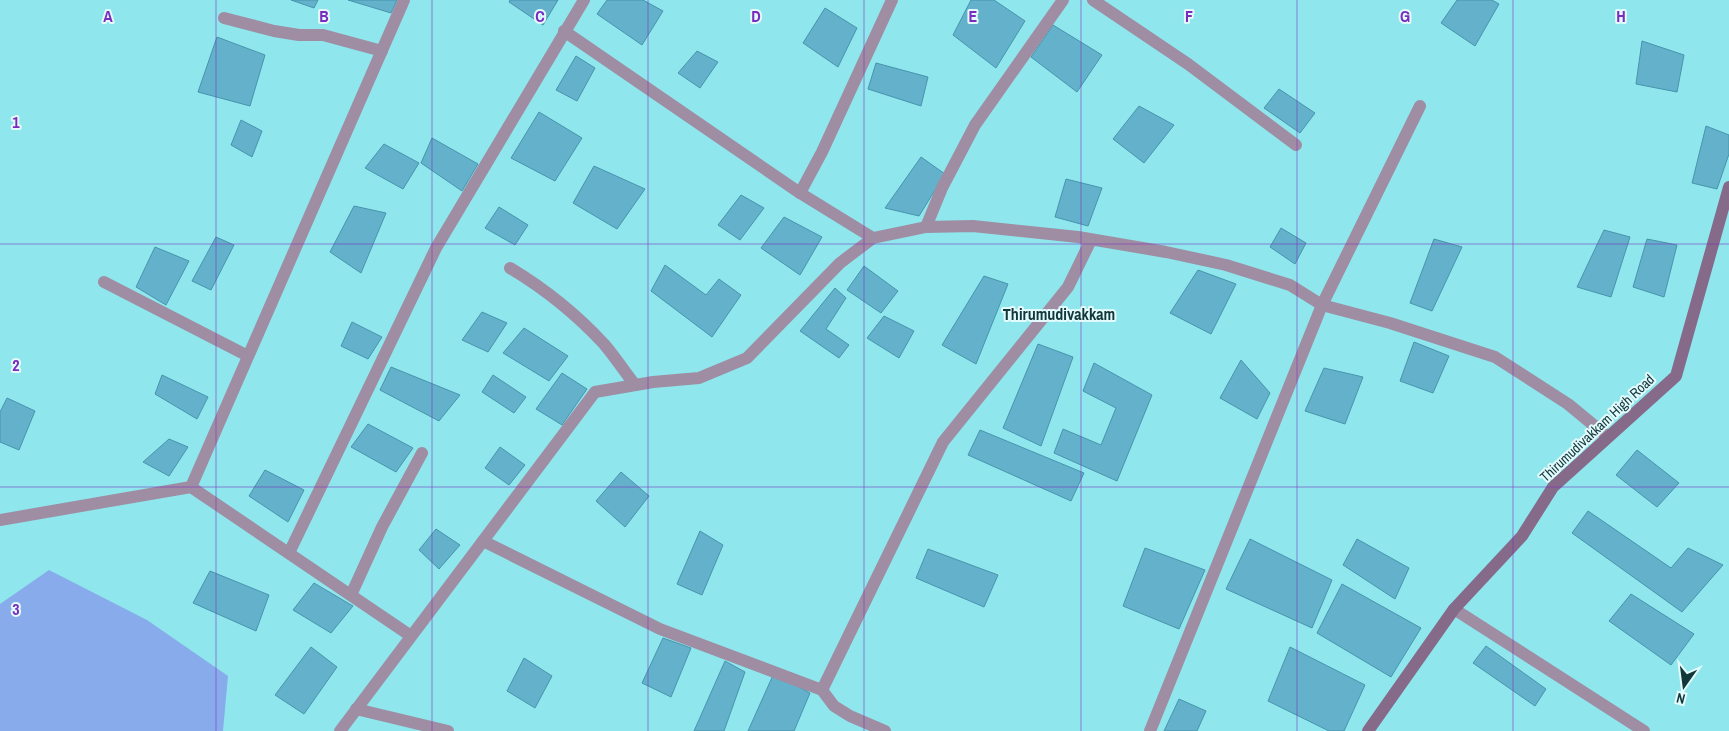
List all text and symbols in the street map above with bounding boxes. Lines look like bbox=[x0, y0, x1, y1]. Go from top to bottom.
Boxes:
text: A bbox=[103, 5, 113, 27]
text: B bbox=[319, 5, 329, 27]
text: C bbox=[535, 5, 545, 27]
text: D bbox=[751, 5, 761, 27]
text: E bbox=[969, 5, 978, 27]
text: F bbox=[1185, 5, 1193, 27]
text: G bbox=[1400, 5, 1410, 27]
text: H bbox=[1616, 5, 1626, 27]
text: 1 bbox=[12, 111, 20, 133]
district label: Thirumudivakkam bbox=[1003, 303, 1115, 325]
text: 2 bbox=[12, 354, 20, 376]
street label: Thirumudivakkam High Road bbox=[1536, 370, 1658, 486]
text: 3 bbox=[12, 598, 20, 620]
north arrow bbox=[1659, 661, 1709, 711]
text: N bbox=[1675, 689, 1687, 708]

